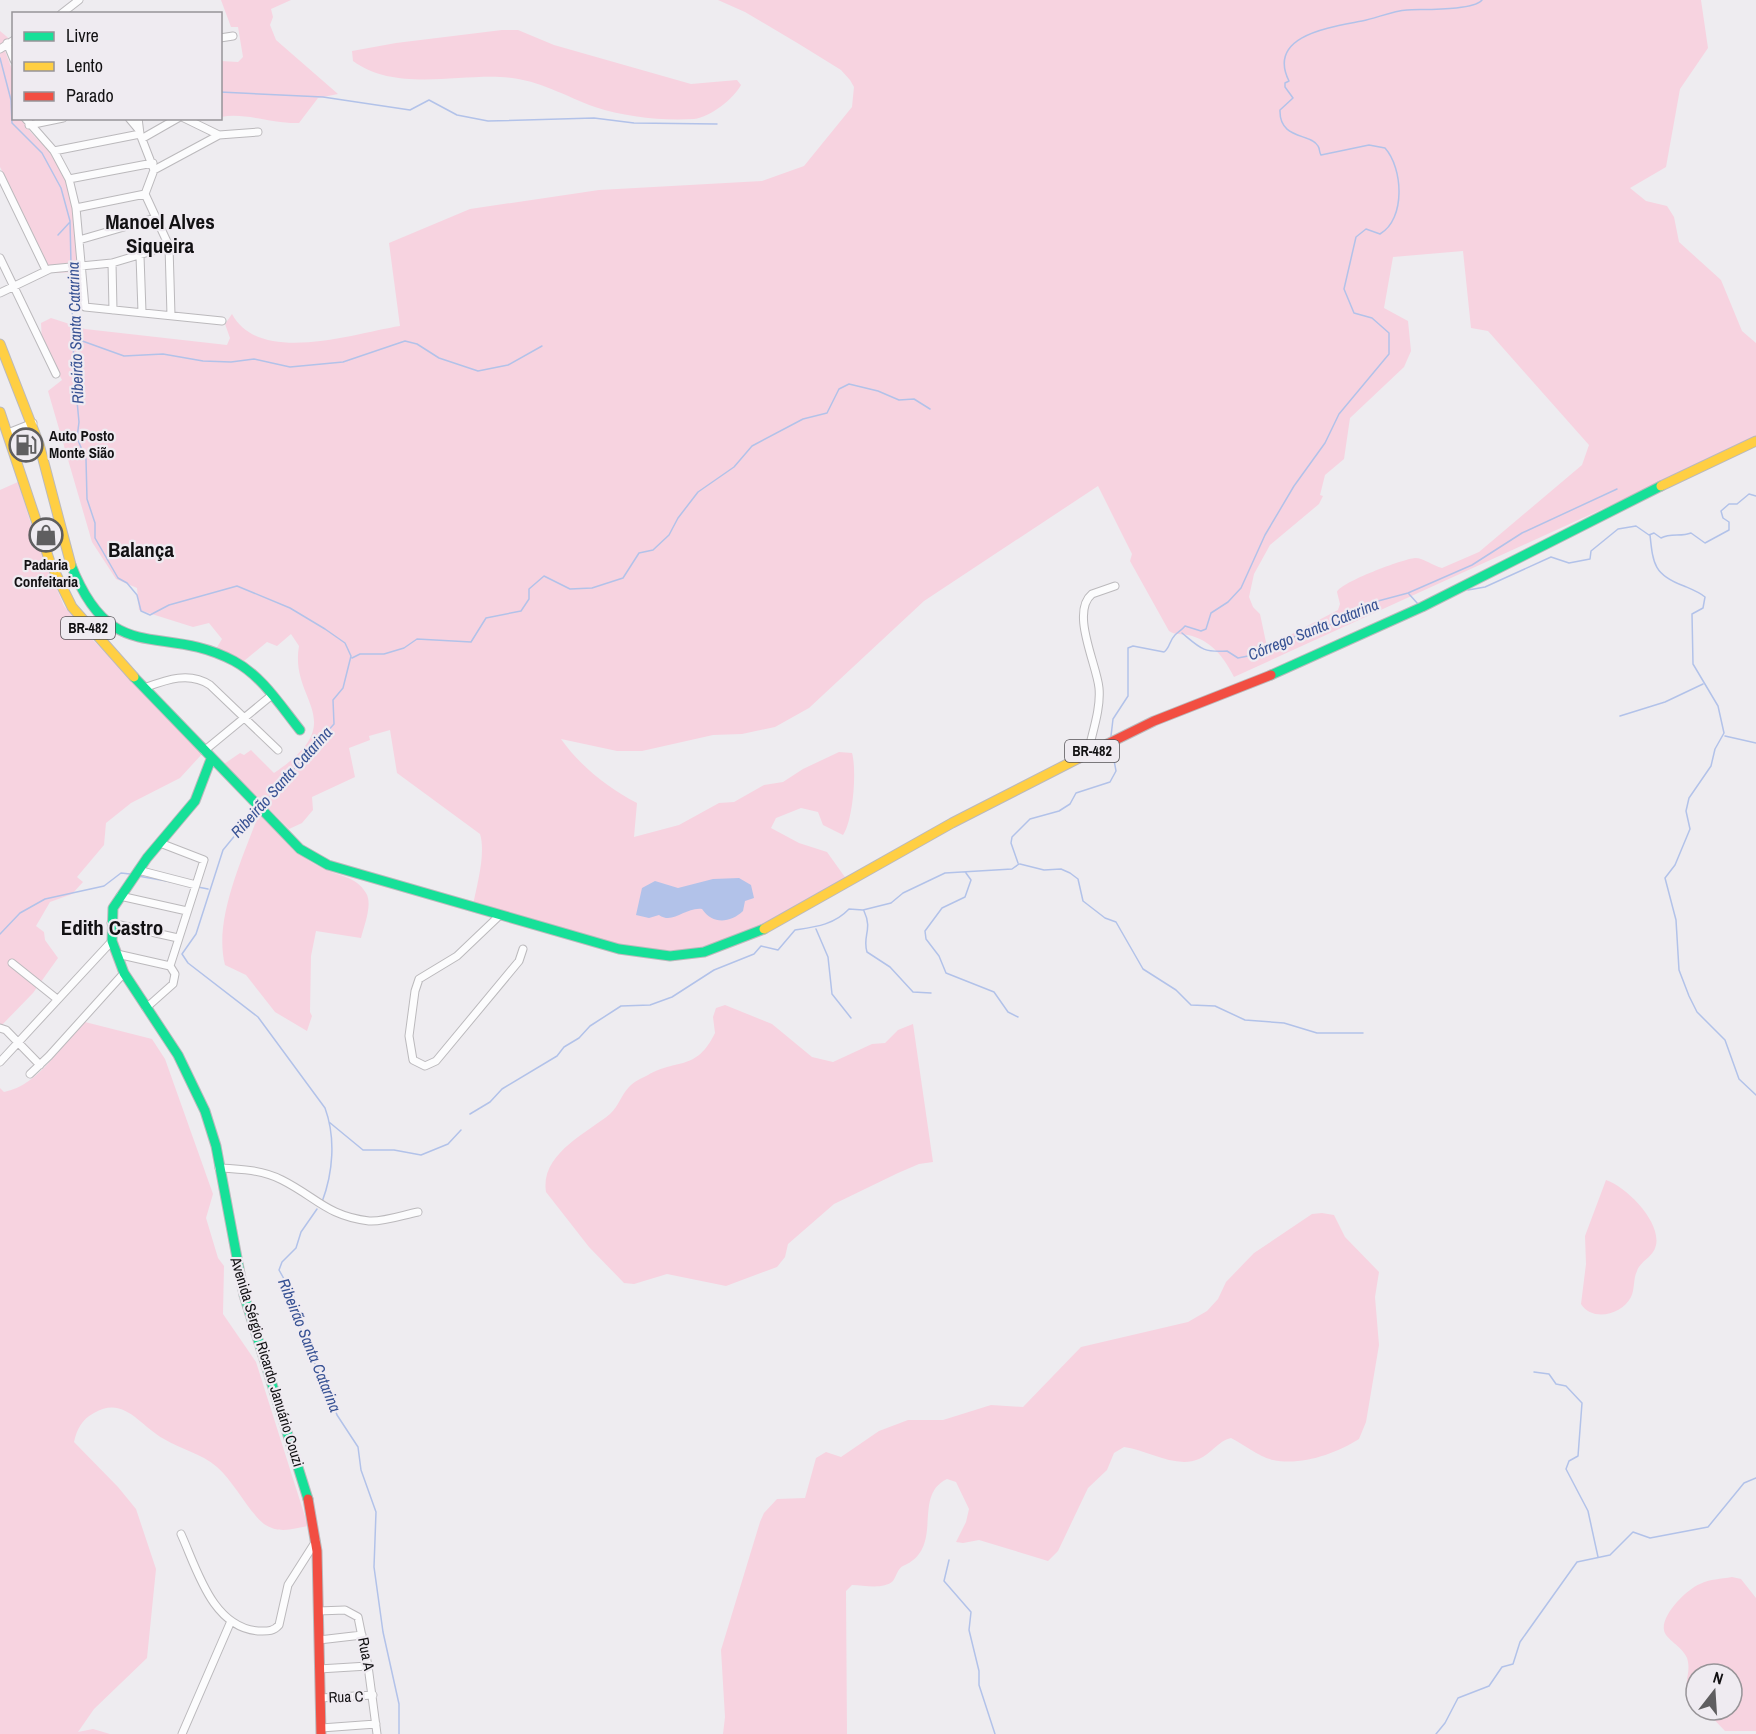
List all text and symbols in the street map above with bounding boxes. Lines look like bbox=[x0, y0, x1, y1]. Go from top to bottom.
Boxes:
legend bbox=[12, 12, 222, 120]
text: Livre bbox=[66, 23, 99, 48]
text: Lento bbox=[66, 53, 103, 78]
text: Parado bbox=[66, 83, 114, 108]
district label: Manoel Alves Siqueira bbox=[105, 207, 215, 260]
water label: Ribeirão Santa Catarina bbox=[62, 262, 88, 404]
place label: Auto Posto Monte Sião bbox=[49, 425, 115, 463]
fuel station icon: Auto Posto Monte Sião bbox=[8, 427, 44, 463]
shop icon: Padaria Confeitaria bbox=[28, 517, 64, 553]
district label: Balança bbox=[108, 535, 174, 564]
place label: Padaria Confeitaria bbox=[14, 554, 78, 592]
water label: Córrego Santa Catarina bbox=[1244, 593, 1382, 665]
road number: BR-482 bbox=[61, 617, 115, 639]
water label: Ribeirão Santa Catarina bbox=[225, 722, 337, 842]
road number: BR-482 bbox=[1065, 740, 1119, 762]
district label: Edith Castro bbox=[61, 913, 163, 942]
street label: Avenida Sérgio Ricardo Januário Couzi bbox=[225, 1254, 309, 1469]
water label: Ribeirão Santa Catarina bbox=[273, 1275, 347, 1415]
street label: Rua A bbox=[353, 1635, 380, 1673]
north arrow bbox=[1684, 1662, 1744, 1722]
text: N bbox=[1711, 1666, 1726, 1690]
street label: Rua C bbox=[328, 1685, 364, 1708]

